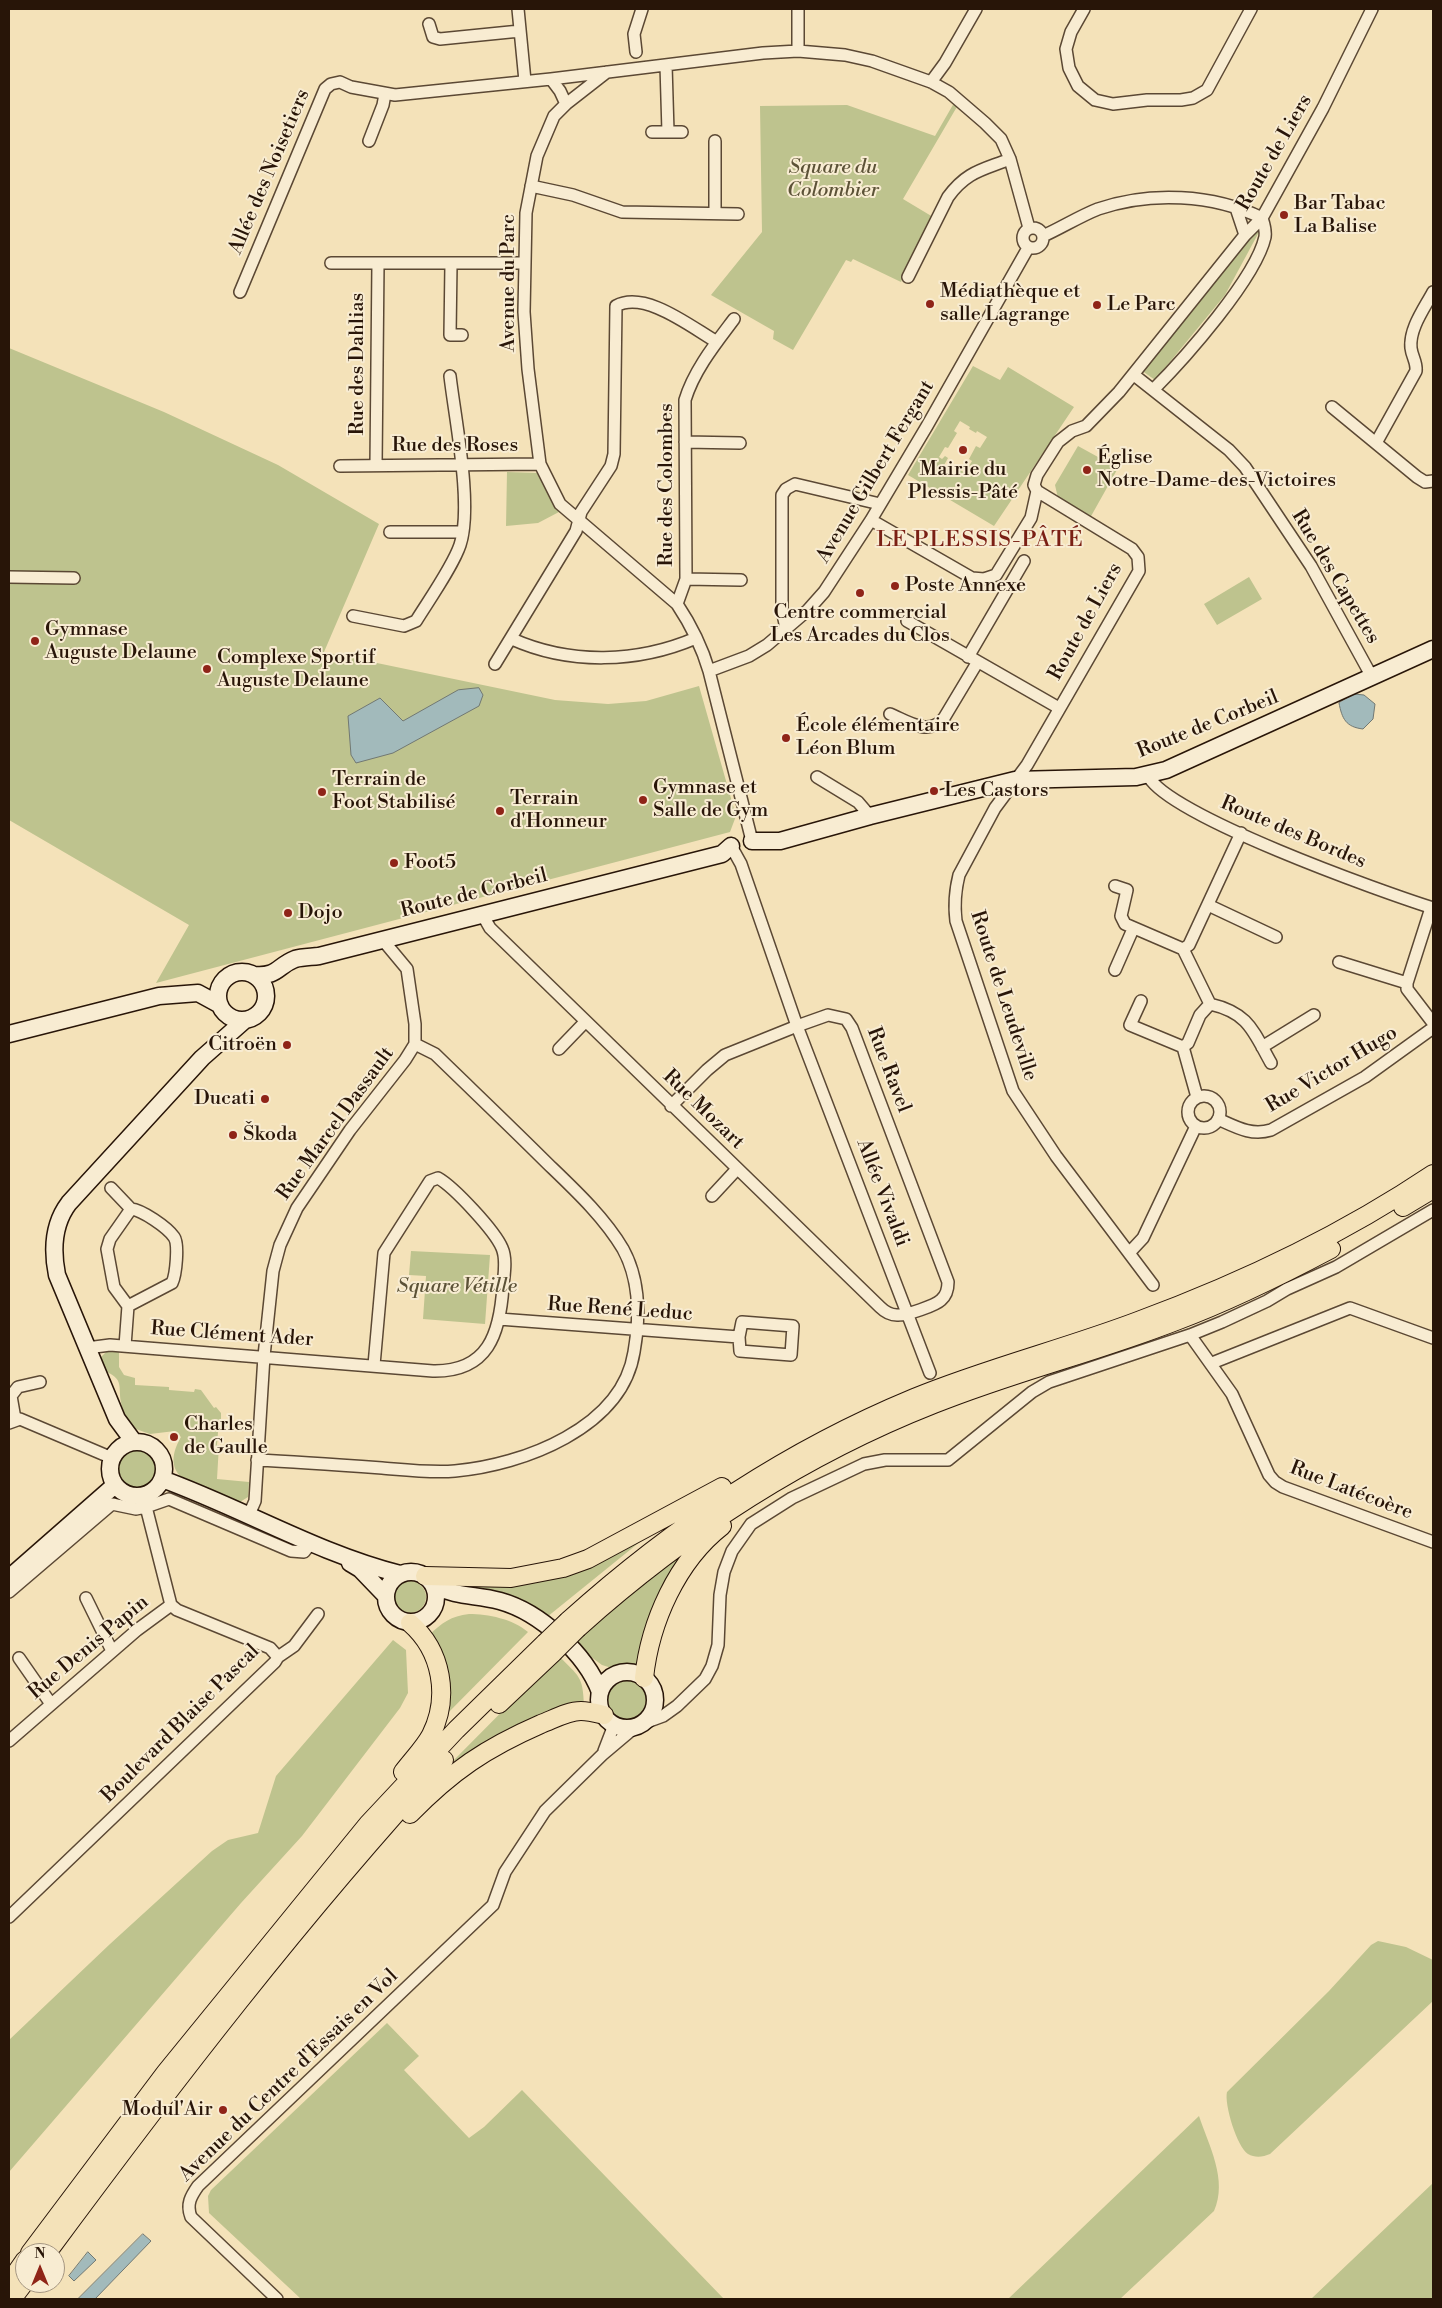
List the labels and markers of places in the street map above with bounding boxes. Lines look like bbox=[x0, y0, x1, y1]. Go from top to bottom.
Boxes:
place label: Bar Tabac La Balise bbox=[1294, 192, 1386, 239]
marker: Bar Tabac La Balise bbox=[1278, 209, 1290, 221]
place label: Médiathèque et salle Lagrange bbox=[940, 280, 1080, 327]
place label: Le Parc bbox=[1107, 293, 1176, 317]
marker: Médiathèque et salle Lagrange bbox=[924, 298, 936, 310]
marker: Le Parc bbox=[1091, 299, 1103, 311]
marker: Mairie du Plessis-Pâté bbox=[957, 444, 969, 456]
place label: Église Notre-Dame-des-Victoires bbox=[1097, 446, 1336, 493]
place label: Mairie du Plessis-Pâté bbox=[908, 458, 1018, 505]
marker: Église Notre-Dame-des-Victoires bbox=[1081, 464, 1093, 476]
place label: Poste Annexe bbox=[905, 574, 1026, 598]
marker: Poste Annexe bbox=[889, 580, 901, 592]
marker: Centre commercial Les Arcades du Clos bbox=[854, 587, 866, 599]
place label: Centre commercial Les Arcades du Clos bbox=[770, 601, 950, 648]
place label: Gymnase Auguste Delaune bbox=[45, 618, 197, 665]
marker: Gymnase Auguste Delaune bbox=[29, 635, 41, 647]
place label: Complexe Sportif Auguste Delaune bbox=[217, 646, 375, 693]
marker: Complexe Sportif Auguste Delaune bbox=[201, 663, 213, 675]
place label: École élémentaire Léon Blum bbox=[796, 714, 960, 761]
marker: École élémentaire Léon Blum bbox=[780, 732, 792, 744]
place label: Terrain de Foot Stabilisé bbox=[332, 768, 456, 815]
place label: Gymnase et Salle de Gym bbox=[653, 776, 768, 823]
place label: Les Castors bbox=[944, 779, 1048, 803]
marker: Les Castors bbox=[928, 785, 940, 797]
marker: Terrain de Foot Stabilisé bbox=[316, 786, 328, 798]
place label: Terrain d'Honneur bbox=[510, 787, 607, 834]
marker: Gymnase et Salle de Gym bbox=[637, 794, 649, 806]
marker: Terrain d'Honneur bbox=[494, 805, 506, 817]
place label: Foot5 bbox=[404, 851, 456, 875]
marker: Foot5 bbox=[388, 857, 400, 869]
place label: Dojo bbox=[298, 901, 343, 925]
marker: Dojo bbox=[282, 907, 294, 919]
place label: Citroën bbox=[208, 1033, 277, 1057]
marker: Citroën bbox=[281, 1039, 293, 1051]
place label: Ducati bbox=[194, 1087, 255, 1111]
marker: Ducati bbox=[259, 1093, 271, 1105]
place label: Škoda bbox=[243, 1123, 297, 1147]
marker: Škoda bbox=[227, 1129, 239, 1141]
place label: Charles de Gaulle bbox=[184, 1413, 268, 1460]
marker: Charles de Gaulle bbox=[168, 1431, 180, 1443]
place label: Modul'Air bbox=[122, 2098, 213, 2122]
marker: Modul'Air bbox=[217, 2104, 229, 2116]

